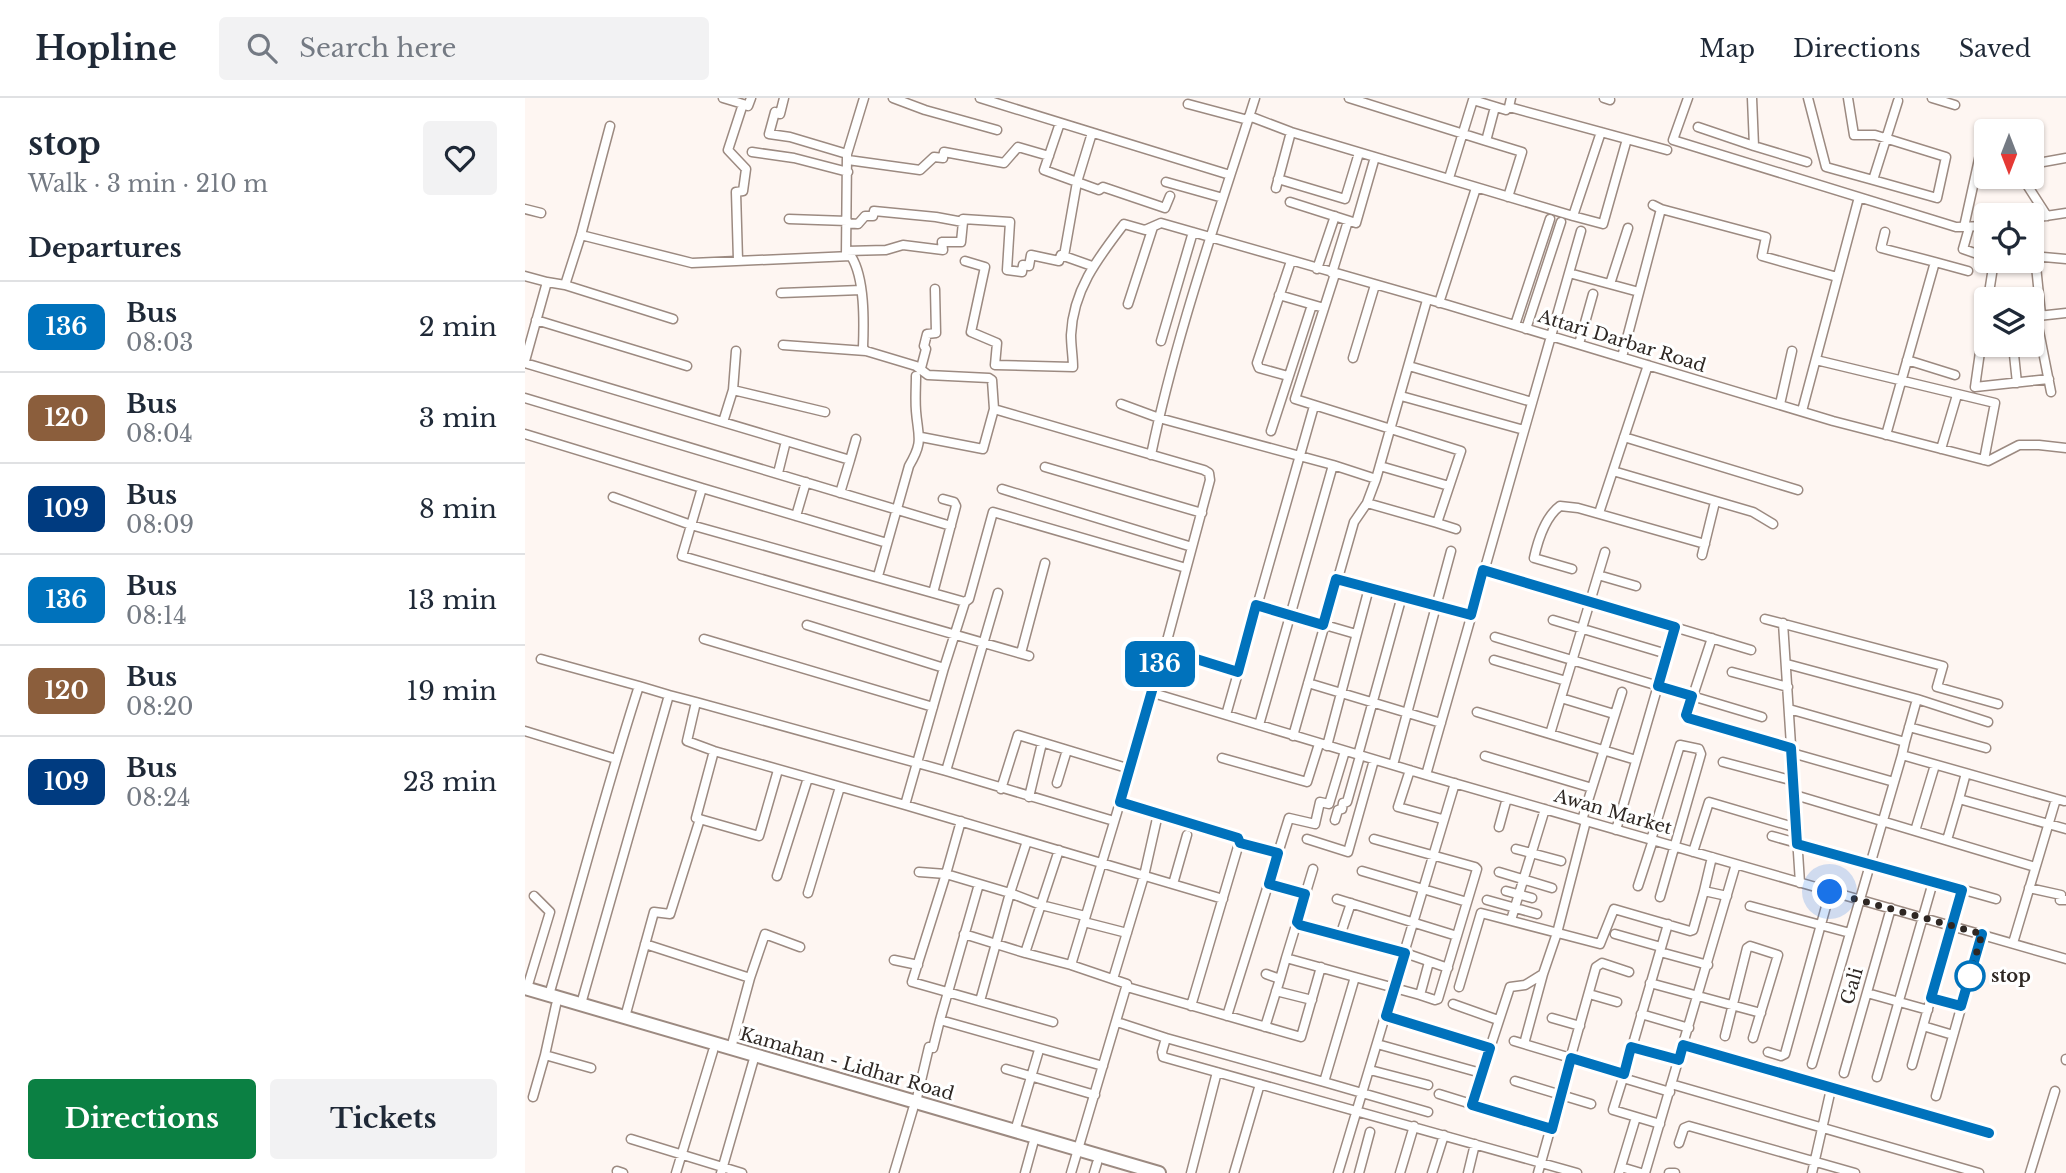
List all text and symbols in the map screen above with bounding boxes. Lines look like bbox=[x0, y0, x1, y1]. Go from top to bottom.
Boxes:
search box bbox=[219, 17, 709, 80]
text: Hopline bbox=[35, 28, 177, 69]
icon: search bbox=[243, 29, 281, 67]
text: Search here bbox=[299, 32, 456, 64]
text: Map bbox=[1699, 34, 1755, 63]
text: Directions bbox=[1793, 34, 1921, 63]
text: Saved bbox=[1959, 34, 2031, 63]
north arrow bbox=[1974, 119, 2044, 189]
map controls bbox=[1974, 119, 2044, 357]
button: heart bbox=[423, 121, 497, 195]
text: stop bbox=[28, 123, 101, 164]
text: Walk · 3 min · 210 m bbox=[28, 170, 268, 198]
button: locate bbox=[1974, 203, 2044, 273]
text: Departures bbox=[28, 232, 182, 264]
button: layers bbox=[1974, 287, 2044, 357]
text: Bus bbox=[126, 297, 177, 329]
street label: Attari Darbar Road bbox=[1534, 305, 1709, 377]
text: 2 min bbox=[419, 311, 497, 343]
text: 136 bbox=[46, 312, 87, 341]
text: 08:03 bbox=[126, 329, 194, 357]
text: Bus bbox=[126, 388, 177, 420]
text: 3 min bbox=[419, 402, 497, 434]
text: 120 bbox=[44, 403, 89, 432]
text: 08:04 bbox=[126, 420, 193, 448]
text: Bus bbox=[126, 479, 177, 511]
text: 8 min bbox=[419, 493, 497, 525]
text: 109 bbox=[44, 494, 89, 523]
text: 08:09 bbox=[126, 511, 194, 539]
text: Bus bbox=[126, 570, 177, 602]
text: 13 min bbox=[407, 584, 497, 616]
text: 136 bbox=[46, 585, 87, 614]
text: 08:14 bbox=[126, 602, 187, 630]
line badge: 136 bbox=[1120, 641, 1200, 687]
text: 136 bbox=[1139, 649, 1181, 678]
text: Bus bbox=[126, 661, 177, 693]
text: 19 min bbox=[407, 675, 497, 707]
text: 120 bbox=[44, 676, 89, 705]
text: 08:20 bbox=[126, 693, 194, 721]
text: Bus bbox=[126, 752, 177, 784]
text: 23 min bbox=[403, 766, 497, 798]
text: 109 bbox=[44, 767, 89, 796]
text: 08:24 bbox=[126, 784, 191, 812]
street label: Awan Market bbox=[1551, 784, 1675, 839]
your location bbox=[1812, 874, 1847, 909]
marker: stop bbox=[1955, 961, 1985, 991]
street label: Gali bbox=[1836, 965, 1868, 1007]
place label: stop bbox=[1991, 965, 2031, 987]
street label: Kamahan - Lidhar Road bbox=[737, 1023, 957, 1105]
button: Directions bbox=[28, 1079, 256, 1159]
button: Tickets bbox=[270, 1079, 497, 1159]

